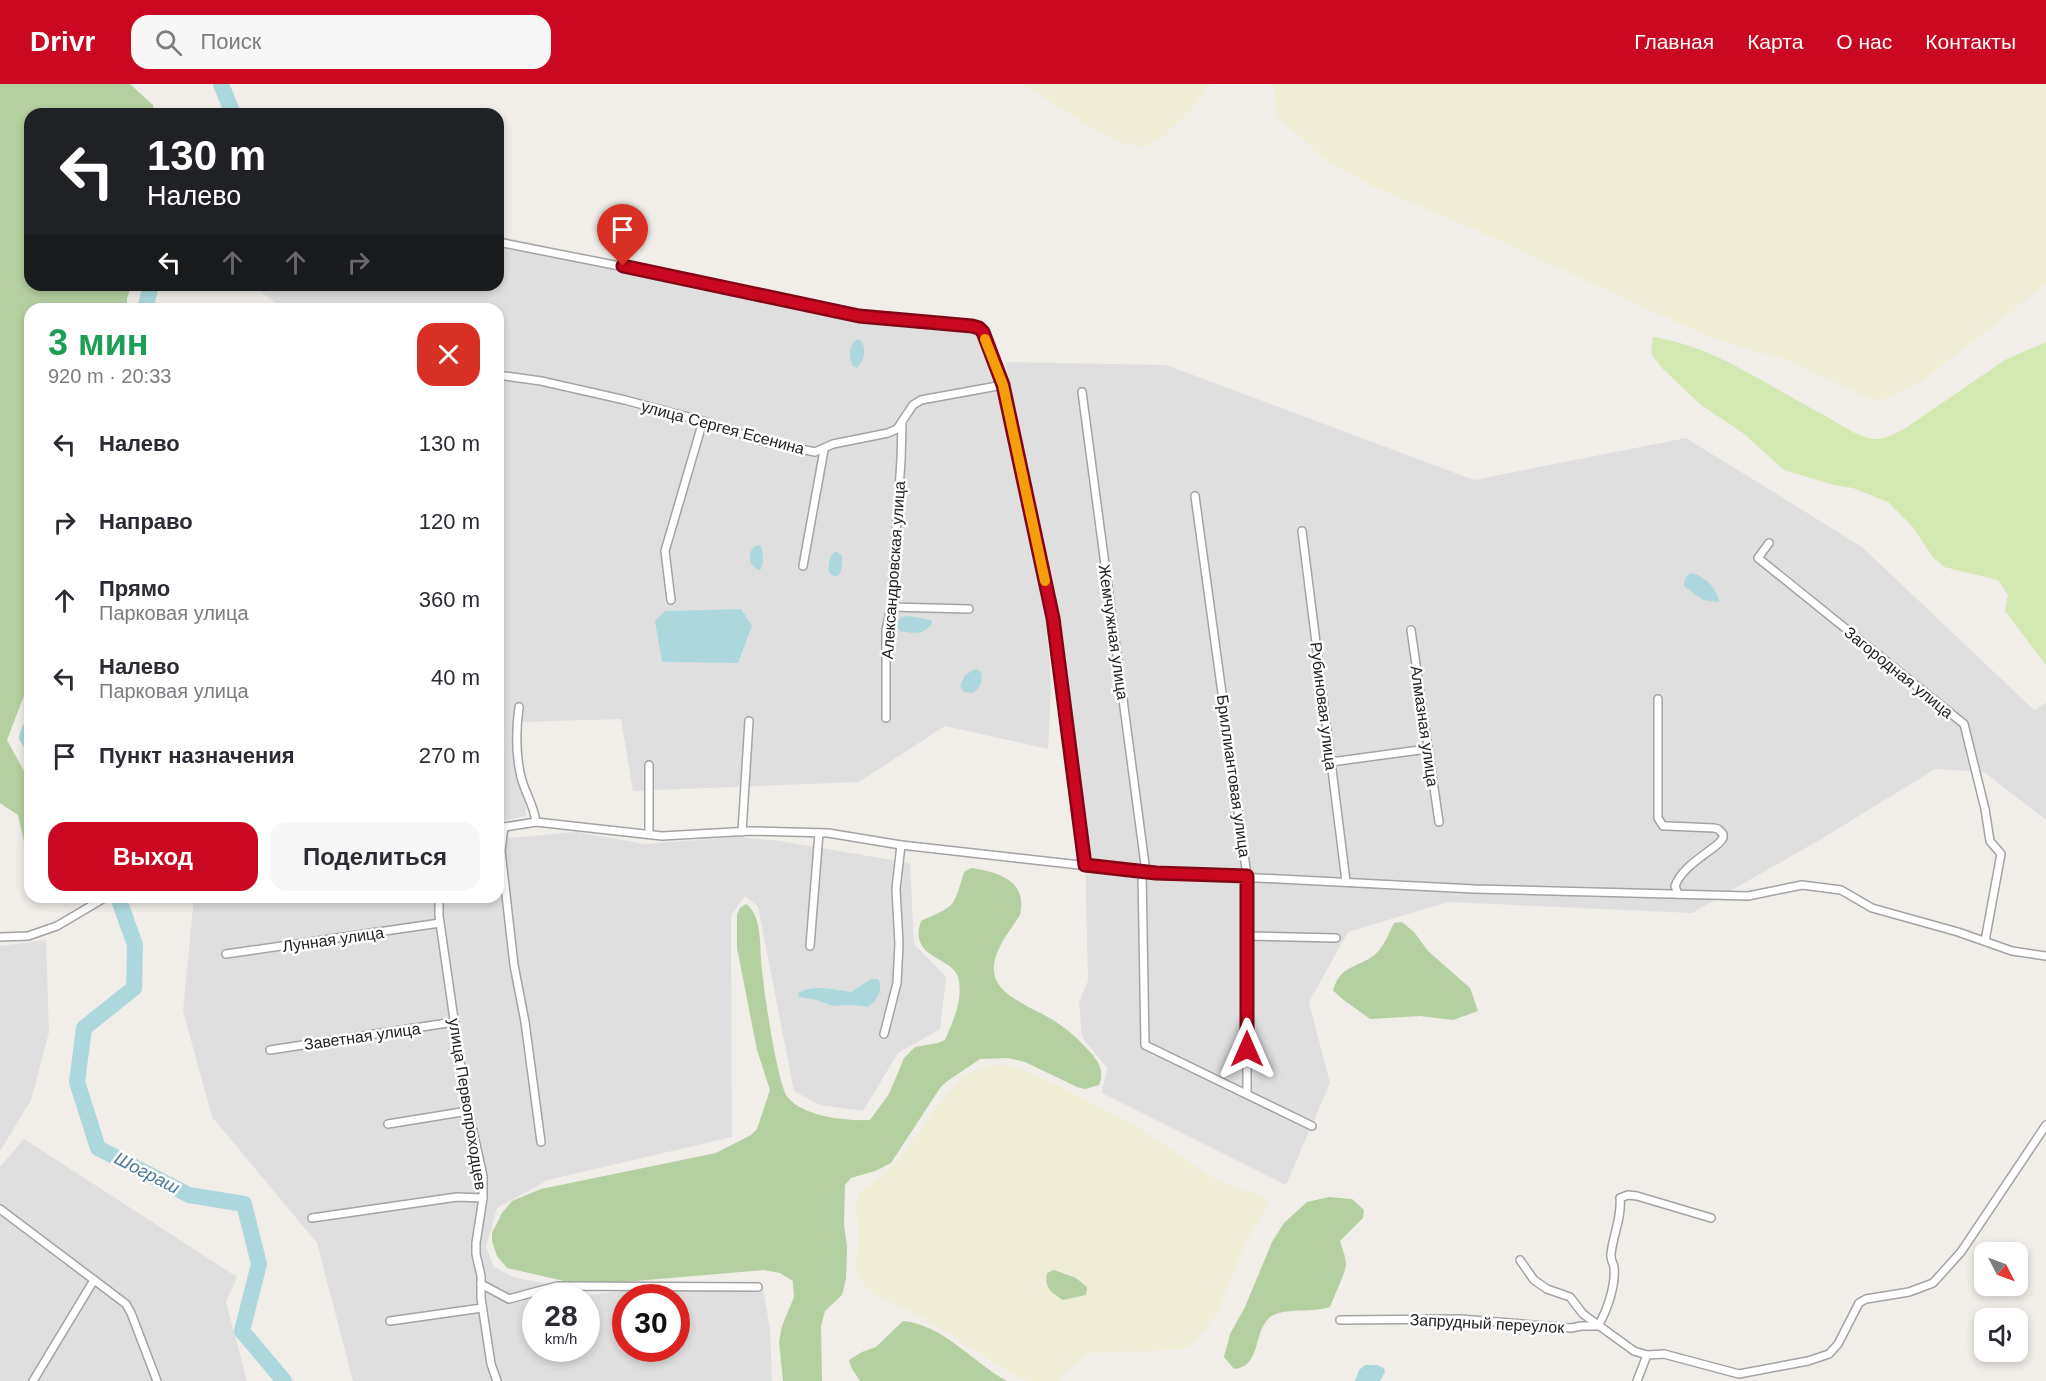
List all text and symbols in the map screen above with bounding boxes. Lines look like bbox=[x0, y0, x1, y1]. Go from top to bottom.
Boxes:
search box bbox=[131, 15, 551, 69]
text: Drivr bbox=[30, 26, 95, 57]
icon: search bbox=[152, 26, 185, 59]
text: Поиск bbox=[200, 29, 261, 54]
text: Главная bbox=[1634, 30, 1714, 53]
text: Карта bbox=[1747, 30, 1803, 53]
text: О нас bbox=[1836, 30, 1892, 53]
text: Контакты bbox=[1925, 30, 2016, 53]
icon: left bbox=[48, 132, 126, 210]
text: 130 m bbox=[147, 132, 266, 179]
text: Налево bbox=[147, 181, 241, 211]
pin bbox=[597, 204, 648, 266]
icon: arrive bbox=[606, 213, 639, 246]
icon: left bbox=[153, 246, 186, 279]
icon: ahead bbox=[216, 246, 249, 279]
icon: ahead bbox=[279, 246, 312, 279]
icon: right bbox=[342, 246, 375, 279]
text: 3 мин bbox=[48, 322, 149, 363]
button: close bbox=[417, 323, 480, 386]
text: 920 m · 20:33 bbox=[48, 365, 171, 387]
street label: улица Сергея Есенина bbox=[639, 398, 806, 457]
icon: left bbox=[48, 428, 81, 461]
text: Налево bbox=[99, 431, 180, 456]
text: 130 m bbox=[419, 431, 480, 456]
street label: Александровская улица bbox=[879, 480, 908, 660]
icon: right bbox=[48, 506, 81, 539]
text: Направо bbox=[99, 509, 193, 534]
text: 120 m bbox=[419, 509, 480, 534]
street label: Жемчужная улица bbox=[1096, 563, 1131, 701]
text: Прямо bbox=[99, 576, 170, 601]
icon: ahead bbox=[48, 584, 81, 617]
text: 360 m bbox=[419, 587, 480, 612]
text: Парковая улица bbox=[99, 602, 249, 624]
street label: Загородная улица bbox=[1841, 623, 1956, 721]
street label: Рубиновая улица bbox=[1307, 641, 1340, 771]
text: Налево bbox=[99, 654, 180, 679]
icon: left bbox=[48, 662, 81, 695]
text: 40 m bbox=[431, 665, 480, 690]
street label: Алмазная улица bbox=[1408, 665, 1441, 788]
text: Парковая улица bbox=[99, 680, 249, 702]
street label: Бриллиантовая улица bbox=[1214, 694, 1253, 859]
icon: arrive bbox=[48, 740, 81, 773]
text: Пункт назначения bbox=[99, 743, 295, 768]
text: 270 m bbox=[419, 743, 480, 768]
button: Выход bbox=[48, 822, 258, 891]
button: Поделиться bbox=[270, 822, 480, 891]
street label: Лунная улица bbox=[281, 924, 385, 955]
street label: улица Первопроходцев bbox=[446, 1017, 489, 1191]
position arrow bbox=[1215, 1017, 1279, 1081]
street label: Заветная улица bbox=[303, 1020, 421, 1053]
water label: Шограш bbox=[111, 1148, 183, 1198]
north arrow bbox=[1974, 1242, 2028, 1296]
map controls bbox=[1974, 1242, 2028, 1362]
speed limit sign: 30 bbox=[612, 1284, 690, 1362]
text: 28 bbox=[544, 1299, 578, 1332]
button: sound bbox=[1974, 1308, 2028, 1362]
street label: Запрудный переулок bbox=[1409, 1311, 1566, 1336]
text: km/h bbox=[545, 1330, 577, 1347]

